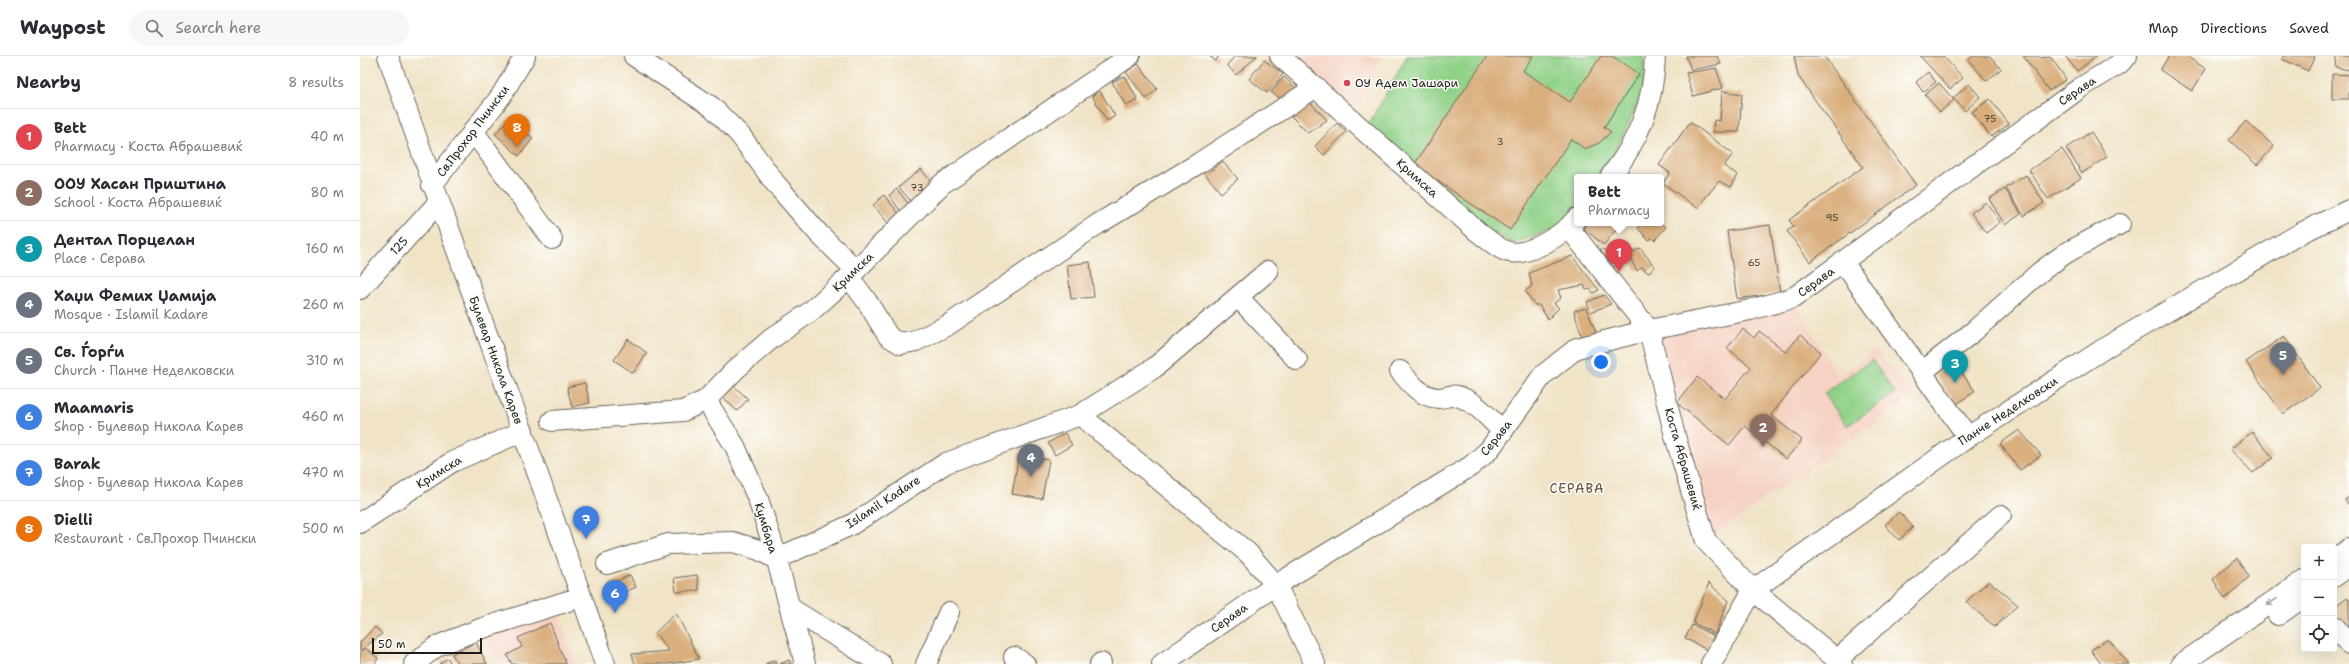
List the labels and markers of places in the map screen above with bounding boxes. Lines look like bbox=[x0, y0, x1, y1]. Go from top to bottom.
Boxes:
place label: ОУ Адем Јашари bbox=[1355, 75, 1459, 91]
marker: ОУ Адем Јашари bbox=[1342, 78, 1352, 88]
pin: 8 bbox=[504, 114, 530, 147]
pin: 1 bbox=[1606, 239, 1632, 272]
pin: 5 bbox=[2270, 342, 2296, 375]
pin: 3 bbox=[1942, 350, 1968, 383]
pin: 2 bbox=[1750, 414, 1776, 447]
pin: 4 bbox=[1018, 444, 1044, 477]
pin: 7 bbox=[573, 506, 599, 539]
pin: 6 bbox=[602, 580, 628, 613]

